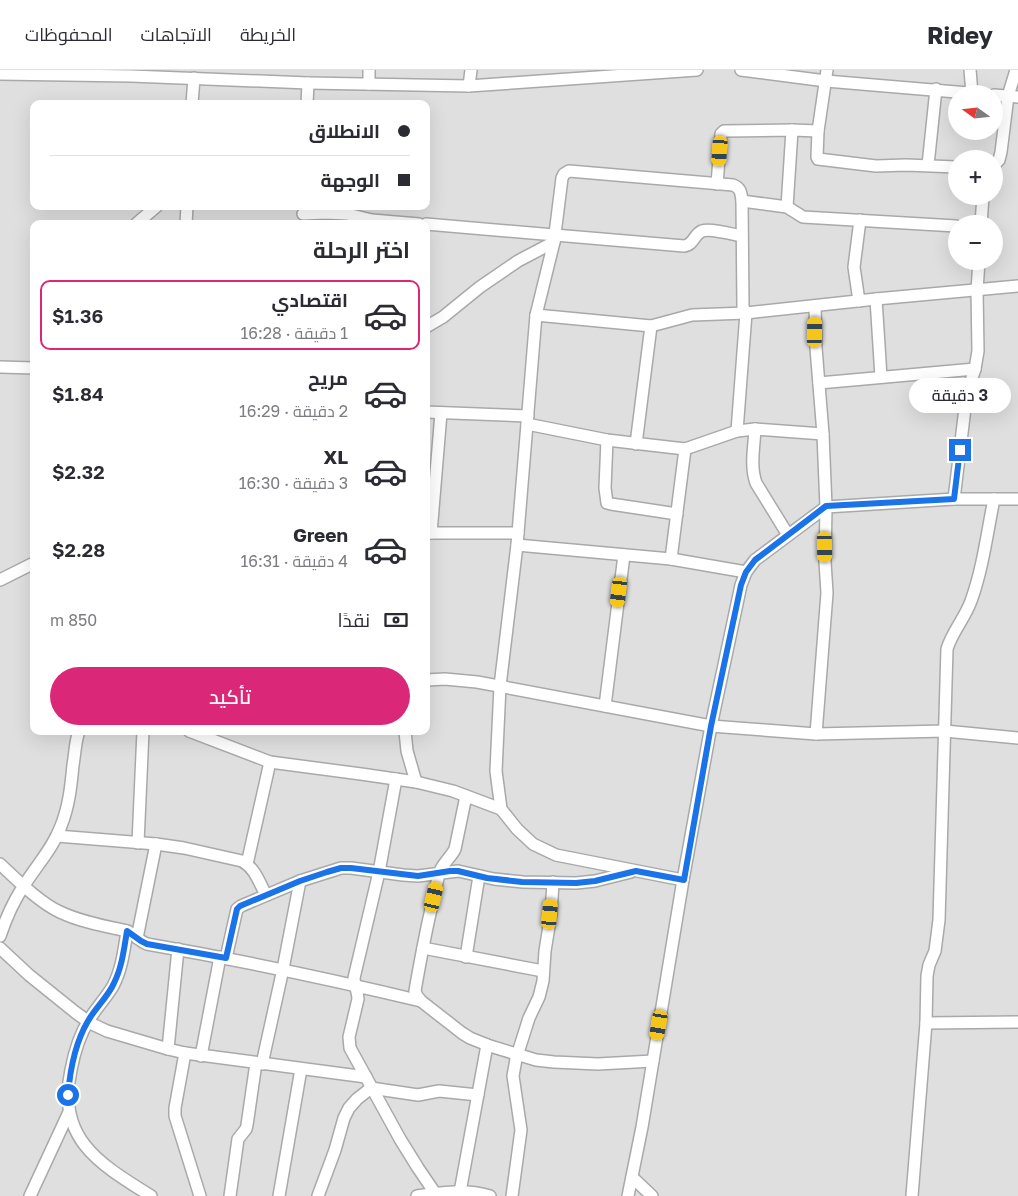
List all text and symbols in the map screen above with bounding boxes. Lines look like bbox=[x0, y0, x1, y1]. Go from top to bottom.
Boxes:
text: Ridey bbox=[927, 20, 993, 49]
text: المحفوظات bbox=[25, 23, 113, 45]
text: الاتجاهات bbox=[141, 23, 212, 45]
text: الخريطة bbox=[240, 23, 296, 45]
north arrow bbox=[948, 85, 1002, 140]
map controls bbox=[948, 85, 1003, 270]
text: الانطلاق bbox=[309, 119, 380, 142]
car bbox=[711, 136, 728, 166]
button: + bbox=[948, 150, 1003, 205]
text: الوجهة bbox=[320, 168, 380, 191]
button: − bbox=[948, 215, 1003, 270]
text: اختر الرحلة bbox=[313, 236, 410, 263]
text: اقتصادي bbox=[272, 288, 348, 311]
icon: car bbox=[363, 293, 408, 338]
text: $1.36 bbox=[52, 304, 103, 327]
car bbox=[807, 317, 822, 347]
text: 1 دقيقة · 16:28 bbox=[241, 323, 348, 343]
text: مريح bbox=[308, 366, 348, 389]
icon: car bbox=[363, 371, 408, 416]
callout: 3 دقيقة bbox=[909, 378, 1011, 412]
text: $1.84 bbox=[52, 382, 104, 405]
text: 3 دقيقة bbox=[932, 385, 988, 405]
text: 2 دقيقة · 16:29 bbox=[239, 401, 348, 421]
route end bbox=[949, 439, 971, 461]
text: XL bbox=[323, 445, 348, 468]
icon: car bbox=[363, 449, 408, 494]
text: $2.32 bbox=[52, 460, 105, 483]
text: 3 دقيقة · 16:30 bbox=[239, 473, 348, 493]
text: Green bbox=[293, 523, 348, 546]
icon: car bbox=[363, 527, 408, 572]
car bbox=[817, 532, 832, 562]
text: $2.28 bbox=[52, 538, 105, 561]
text: 4 دقيقة · 16:31 bbox=[240, 551, 348, 571]
car bbox=[609, 576, 628, 608]
icon: cash bbox=[382, 606, 410, 634]
text: نقدًا bbox=[338, 608, 370, 631]
text: 850 m bbox=[50, 610, 97, 630]
button: تأكيد bbox=[50, 667, 410, 725]
car bbox=[423, 881, 444, 913]
car bbox=[541, 898, 558, 930]
car bbox=[649, 1009, 668, 1041]
route start bbox=[57, 1084, 79, 1106]

